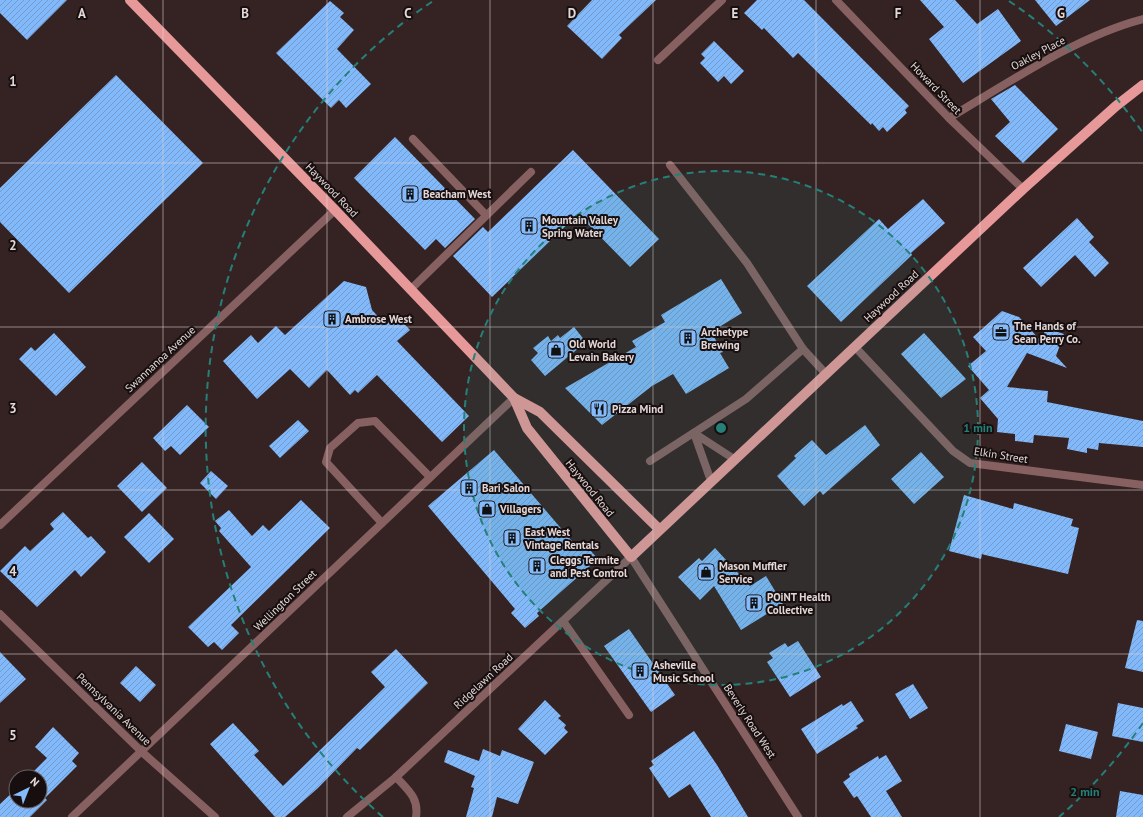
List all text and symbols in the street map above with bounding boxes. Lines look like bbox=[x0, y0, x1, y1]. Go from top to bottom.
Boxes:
text: A bbox=[78, 5, 86, 22]
text: B bbox=[241, 5, 249, 22]
text: C bbox=[404, 5, 412, 22]
text: D bbox=[568, 5, 576, 22]
text: E bbox=[732, 5, 739, 22]
text: F bbox=[895, 5, 902, 22]
text: G bbox=[1057, 5, 1065, 22]
street label: Oakley Place bbox=[1008, 33, 1068, 73]
street label: Howard Street bbox=[908, 59, 965, 117]
text: 1 bbox=[9, 73, 17, 90]
street label: Haywood Road bbox=[303, 160, 361, 220]
building icon: Beacham West bbox=[400, 184, 420, 204]
place label: Beacham West bbox=[423, 187, 491, 201]
place label: Mountain Valley Spring Water bbox=[542, 213, 619, 240]
building icon: Mountain Valley Spring Water bbox=[519, 216, 539, 236]
text: 2 bbox=[9, 237, 17, 254]
street label: Haywood Road bbox=[861, 267, 921, 325]
building icon: Ambrose West bbox=[322, 309, 342, 329]
place label: Ambrose West bbox=[345, 312, 412, 326]
place label: The Hands of Sean Perry Co. bbox=[1014, 319, 1081, 346]
office icon: The Hands of Sean Perry Co. bbox=[991, 322, 1011, 342]
street label: Swannanoa Avenue bbox=[122, 323, 198, 395]
place label: Archetype Brewing bbox=[701, 325, 749, 352]
building icon: Archetype Brewing bbox=[678, 328, 698, 348]
place label: Old World Levain Bakery bbox=[569, 337, 635, 364]
shop icon: Old World Levain Bakery bbox=[546, 340, 566, 360]
restaurant icon: Pizza Mind bbox=[589, 399, 609, 419]
text: 3 bbox=[9, 400, 17, 417]
place label: Pizza Mind bbox=[612, 402, 663, 416]
text: 1 min bbox=[963, 420, 993, 435]
centre of rings bbox=[714, 421, 728, 435]
street label: Elkin Street bbox=[973, 444, 1029, 466]
street label: Haywood Road bbox=[563, 456, 617, 520]
building icon: Bari Salon bbox=[459, 478, 479, 498]
place label: Bari Salon bbox=[482, 481, 530, 495]
shop icon: Villagers bbox=[477, 499, 497, 519]
place label: Villagers bbox=[499, 502, 542, 516]
place label: East West Vintage Rentals bbox=[524, 525, 599, 552]
building icon: East West Vintage Rentals bbox=[502, 528, 522, 548]
place label: Cleggs Termite and Pest Control bbox=[550, 553, 628, 580]
building icon: Cleggs Termite and Pest Control bbox=[527, 556, 547, 576]
place label: Mason Muffler Service bbox=[719, 559, 787, 586]
shop icon: Mason Muffler Service bbox=[696, 562, 716, 582]
text: 4 bbox=[9, 563, 17, 580]
street label: Wellington Street bbox=[251, 566, 320, 634]
place label: POiNT Health Collective bbox=[767, 590, 831, 617]
building icon: POiNT Health Collective bbox=[744, 593, 764, 613]
street label: Ridgelawn Road bbox=[450, 650, 516, 712]
place label: Asheville Music School bbox=[653, 658, 715, 685]
building icon: Asheville Music School bbox=[630, 661, 650, 681]
street label: Pennsylvania Avenue bbox=[74, 670, 155, 749]
street label: Beverly Road West bbox=[721, 681, 779, 761]
text: 5 bbox=[9, 727, 17, 744]
north arrow bbox=[8, 769, 48, 809]
text: N bbox=[27, 774, 42, 789]
text: 2 min bbox=[1070, 784, 1100, 799]

